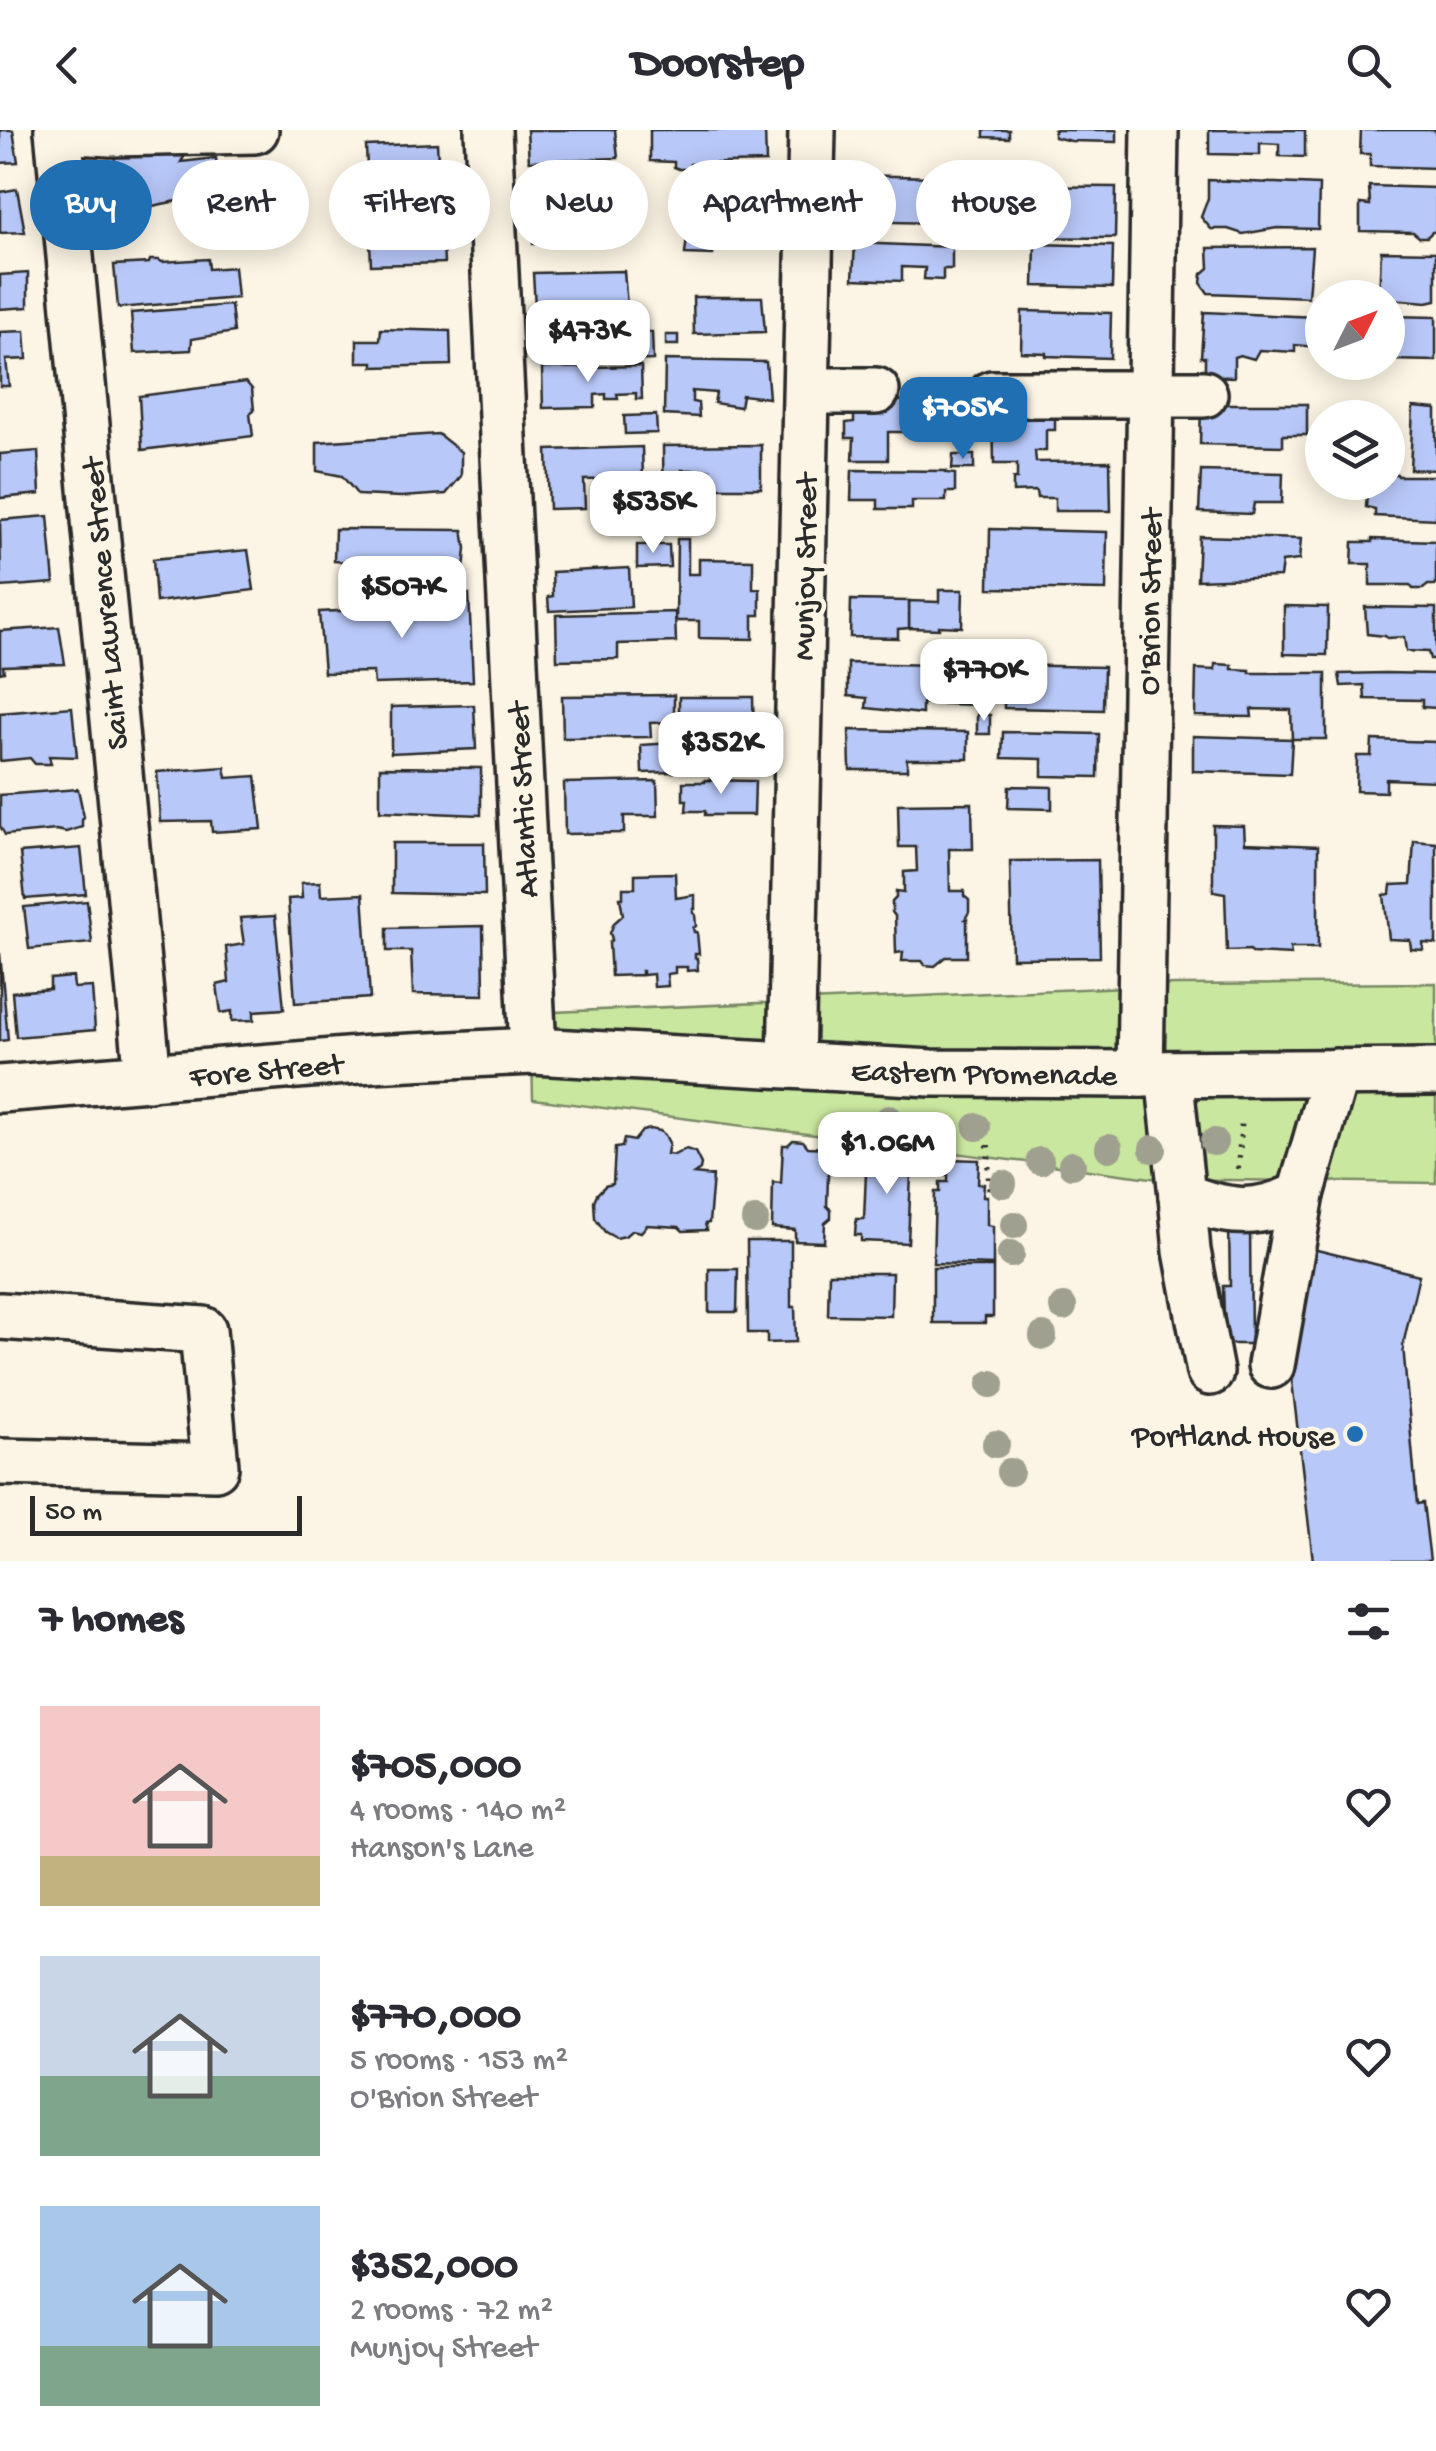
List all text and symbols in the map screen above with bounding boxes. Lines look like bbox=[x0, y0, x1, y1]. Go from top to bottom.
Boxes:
icon: back bbox=[40, 38, 95, 93]
icon: search bbox=[1341, 38, 1396, 93]
text: Doorstep bbox=[632, 39, 804, 92]
chip: Buy bbox=[30, 160, 152, 250]
chip: Rent bbox=[172, 160, 309, 250]
chip: Filters bbox=[329, 160, 490, 250]
chip: New bbox=[510, 160, 648, 250]
chip: Apartment bbox=[668, 160, 896, 250]
chip: House bbox=[916, 160, 1071, 250]
north arrow bbox=[1305, 280, 1405, 380]
map controls bbox=[1305, 280, 1405, 500]
pin: $473K bbox=[518, 300, 658, 385]
text: $473K bbox=[548, 313, 628, 351]
pin: $705K bbox=[893, 377, 1033, 462]
text: $705K bbox=[921, 390, 1005, 428]
button: layers bbox=[1305, 400, 1405, 500]
street label: Saint Lawrence Street bbox=[76, 453, 140, 751]
street label: Munjoy Street bbox=[787, 470, 829, 661]
pin: $535K bbox=[583, 471, 723, 556]
text: $535K bbox=[612, 484, 694, 522]
street label: O'Brion Street bbox=[1132, 505, 1174, 696]
pin: $507K bbox=[332, 556, 472, 641]
text: $507K bbox=[360, 569, 444, 607]
pin: $770K bbox=[914, 639, 1054, 724]
text: $770K bbox=[942, 652, 1026, 690]
street label: Atlantic Street bbox=[502, 698, 550, 898]
pin: $352K bbox=[651, 712, 791, 797]
text: $352K bbox=[680, 725, 762, 763]
street label: Fore Street bbox=[187, 1047, 348, 1099]
street label: Eastern Promenade bbox=[850, 1055, 1118, 1097]
pin: $1.06M bbox=[806, 1112, 968, 1197]
text: $1.06M bbox=[840, 1125, 934, 1163]
place label: Portland House bbox=[1131, 1420, 1335, 1458]
marker: Portland House bbox=[1344, 1423, 1366, 1445]
scale bar bbox=[30, 1491, 302, 1536]
text: 50 m bbox=[45, 1497, 102, 1530]
icon: filters bbox=[1341, 1594, 1396, 1649]
text: 7 homes bbox=[40, 1597, 183, 1646]
text: $705,000 bbox=[350, 1744, 521, 1793]
icon: home bbox=[120, 1746, 240, 1866]
icon: heart bbox=[1341, 1779, 1396, 1834]
text: 4 rooms · 140 m² bbox=[350, 1793, 566, 1831]
text: Hanson's Lane bbox=[350, 1831, 534, 1869]
text: $770,000 bbox=[350, 1994, 521, 2043]
icon: home bbox=[120, 1996, 240, 2116]
icon: heart bbox=[1341, 2029, 1396, 2084]
text: 5 rooms · 153 m² bbox=[350, 2043, 568, 2081]
text: O'Brion Street bbox=[350, 2081, 537, 2119]
text: $352,000 bbox=[350, 2244, 518, 2293]
icon: home bbox=[120, 2246, 240, 2366]
icon: heart bbox=[1341, 2279, 1396, 2334]
text: 2 rooms · 72 m² bbox=[350, 2293, 553, 2331]
text: Munjoy Street bbox=[350, 2331, 537, 2369]

